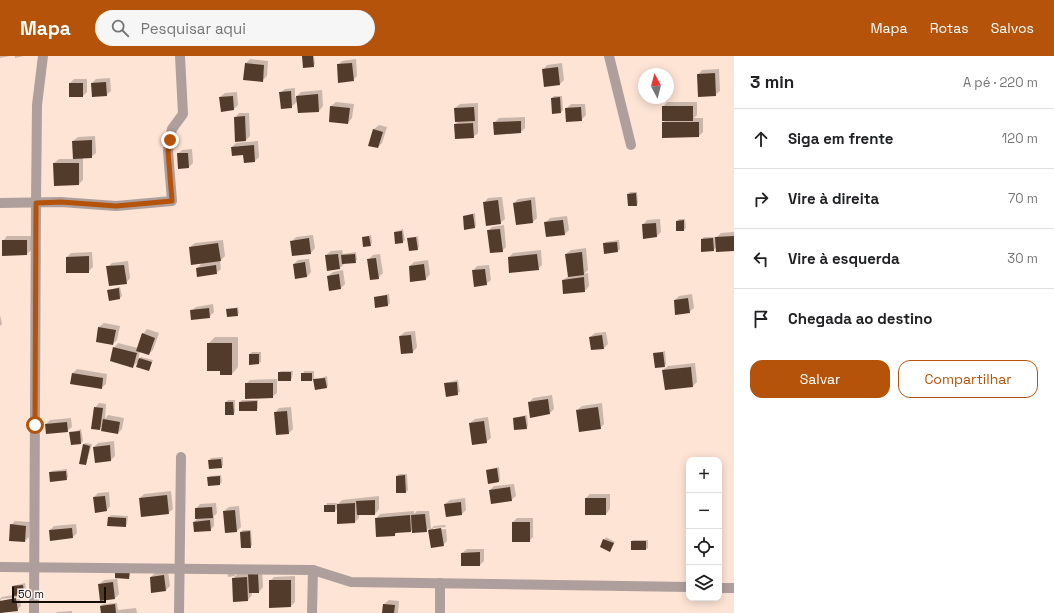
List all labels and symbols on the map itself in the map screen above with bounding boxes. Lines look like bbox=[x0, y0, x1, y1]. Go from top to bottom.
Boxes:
north arrow bbox=[638, 68, 674, 104]
route end bbox=[161, 131, 179, 149]
route start bbox=[26, 416, 44, 434]
scale bar bbox=[12, 585, 106, 604]

